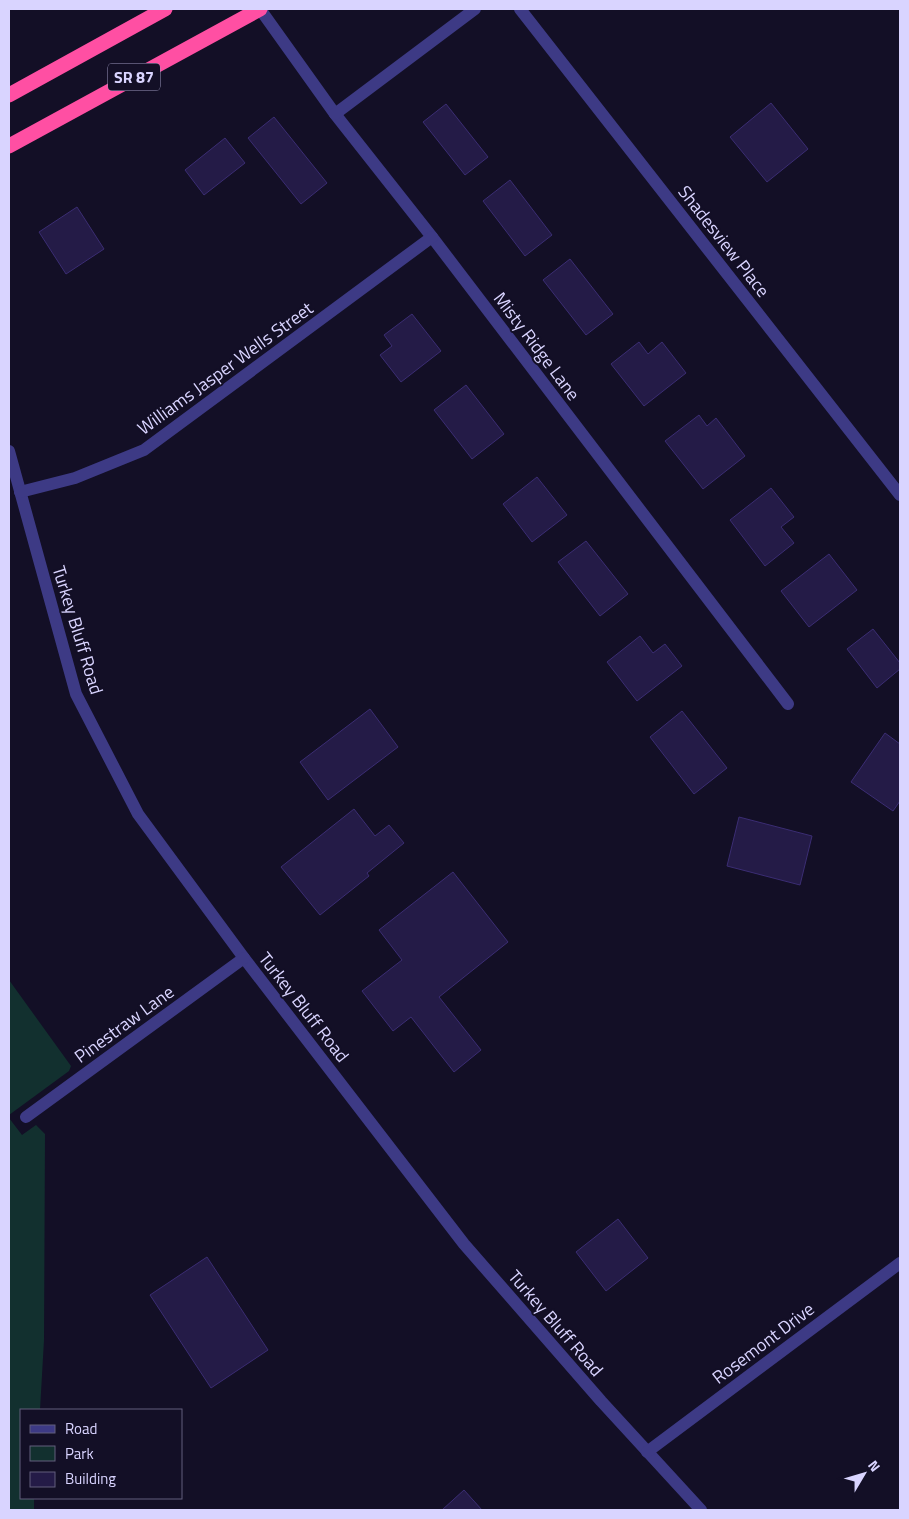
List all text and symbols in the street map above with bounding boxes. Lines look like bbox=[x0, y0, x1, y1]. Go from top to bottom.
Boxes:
road number: SR 87 bbox=[108, 64, 160, 90]
street label: Shadesview Place bbox=[672, 179, 776, 303]
street label: Misty Ridge Lane bbox=[487, 286, 587, 406]
street label: Williams Jasper Wells Street bbox=[131, 294, 319, 441]
street label: Turkey Bluff Road bbox=[46, 562, 110, 698]
street label: Turkey Bluff Road bbox=[252, 946, 356, 1068]
street label: Pinestraw Lane bbox=[69, 979, 179, 1069]
street label: Turkey Bluff Road bbox=[502, 1264, 610, 1382]
street label: Rosemont Drive bbox=[706, 1296, 820, 1390]
legend bbox=[20, 1409, 182, 1499]
text: Road bbox=[65, 1417, 97, 1440]
text: Park bbox=[65, 1442, 94, 1465]
north arrow bbox=[839, 1449, 889, 1499]
text: N bbox=[863, 1455, 886, 1476]
text: Building bbox=[65, 1467, 116, 1490]

